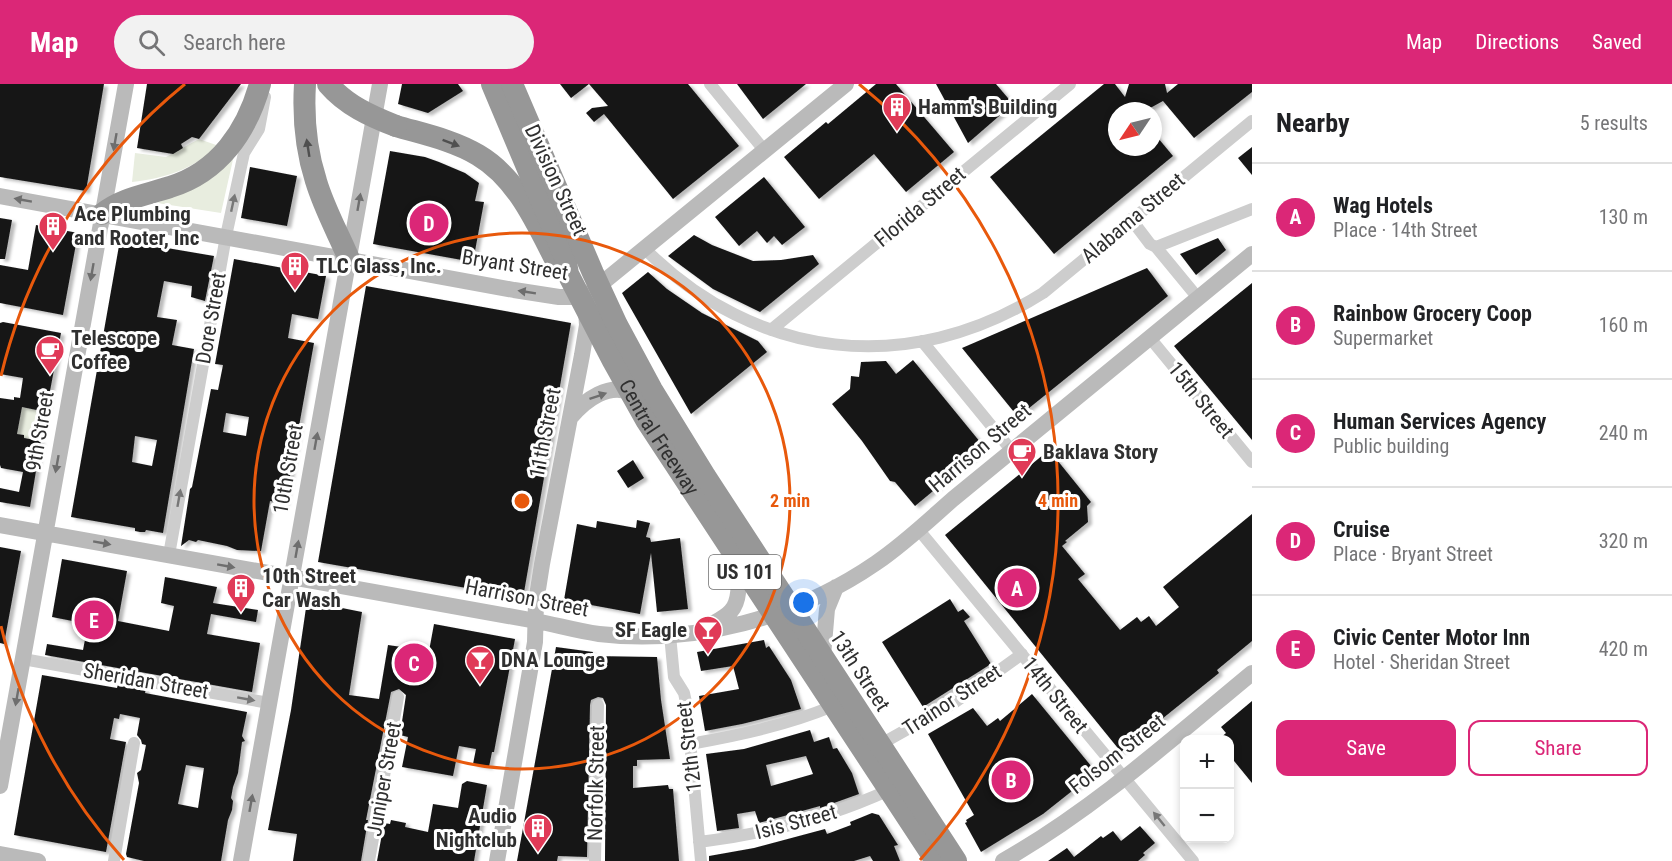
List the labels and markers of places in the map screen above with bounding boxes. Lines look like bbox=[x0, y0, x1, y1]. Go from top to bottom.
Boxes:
building icon: Hamm's Building bbox=[881, 91, 913, 133]
place label: Hamm's Building bbox=[918, 95, 1057, 119]
pin: D bbox=[410, 200, 448, 246]
place label: Ace Plumbing and Rooter, Inc bbox=[74, 202, 200, 250]
building icon: Ace Plumbing and Rooter, Inc bbox=[37, 210, 69, 252]
building icon: TLC Glass, Inc. bbox=[279, 250, 311, 292]
place label: TLC Glass, Inc. bbox=[316, 254, 442, 278]
place label: Telescope Coffee bbox=[71, 326, 157, 374]
cafe icon: Telescope Coffee bbox=[34, 334, 66, 376]
cafe icon: Baklava Story bbox=[1006, 436, 1038, 478]
place label: Baklava Story bbox=[1043, 440, 1159, 464]
centre of rings bbox=[512, 491, 532, 511]
place label: 10th Street Car Wash bbox=[262, 564, 356, 612]
pin: A bbox=[998, 566, 1036, 610]
building icon: 10th Street Car Wash bbox=[225, 572, 257, 614]
pin: E bbox=[74, 598, 113, 642]
bar icon: SF Eagle bbox=[692, 614, 724, 656]
place label: SF Eagle bbox=[615, 618, 687, 642]
pin: C bbox=[394, 640, 434, 686]
bar icon: DNA Lounge bbox=[464, 644, 496, 686]
place label: DNA Lounge bbox=[501, 648, 605, 672]
pin: B bbox=[992, 758, 1030, 802]
place label: Audio Nightclub bbox=[436, 804, 517, 852]
building icon: Audio Nightclub bbox=[522, 812, 554, 854]

